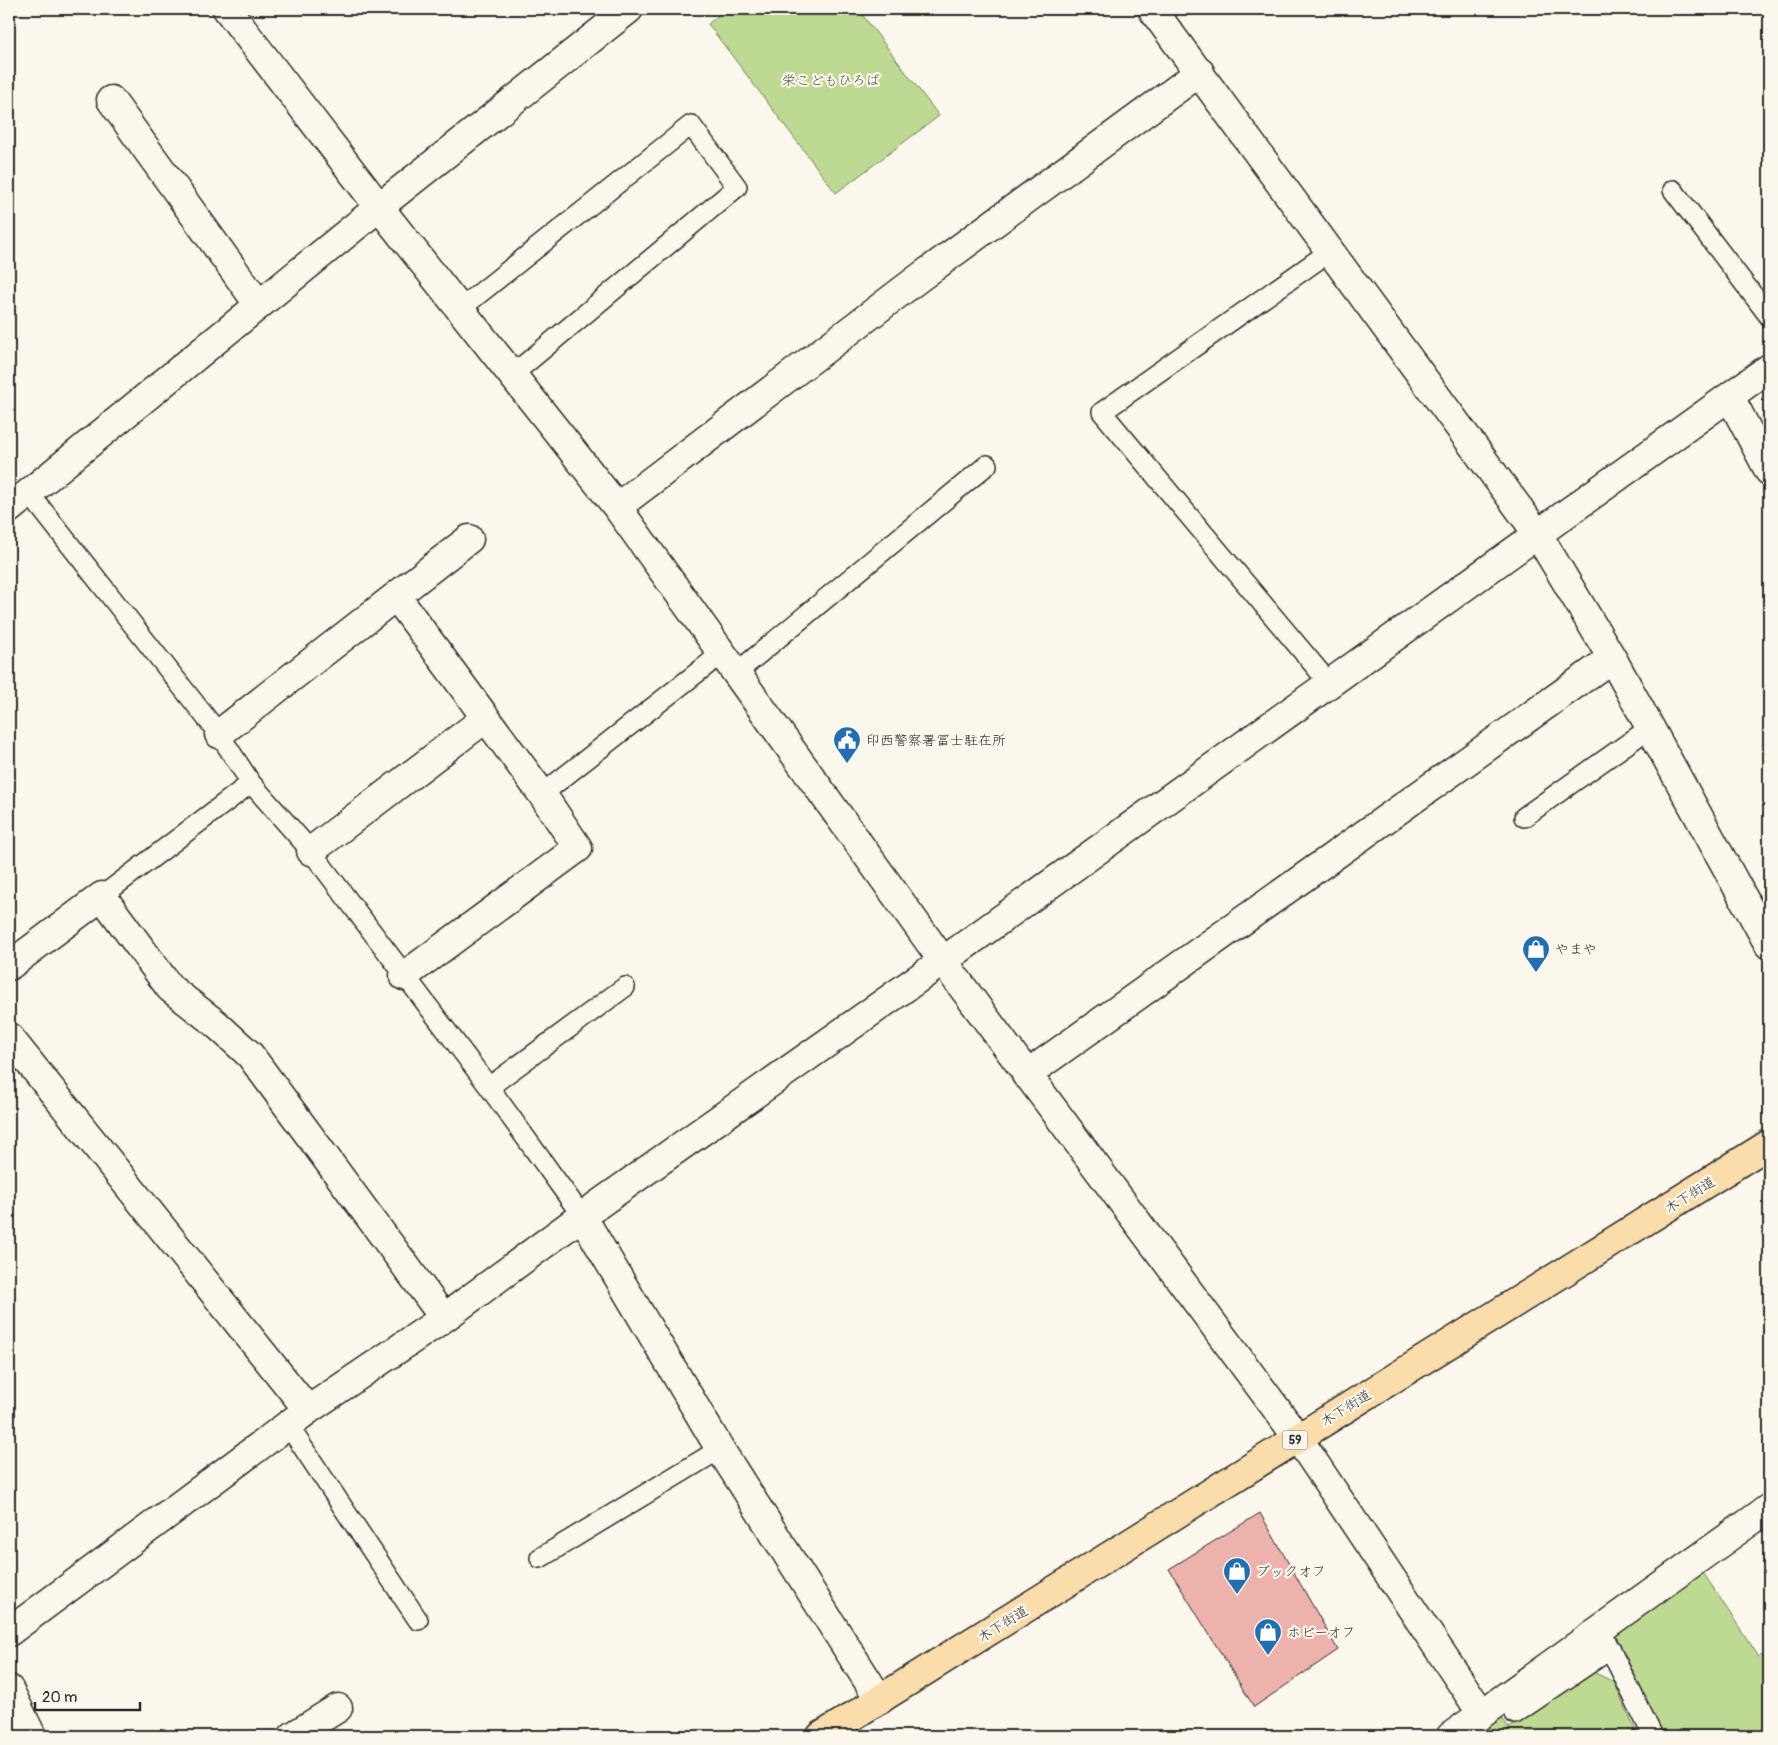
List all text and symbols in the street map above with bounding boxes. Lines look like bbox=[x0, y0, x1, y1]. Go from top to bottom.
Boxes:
park label: 栄こどもひろば bbox=[782, 72, 880, 89]
public building icon: 印西警察署冨士駐在所 bbox=[832, 725, 862, 764]
place label: 印西警察署冨士駐在所 bbox=[866, 732, 1006, 749]
shop icon: やまや bbox=[1521, 934, 1551, 973]
place label: やまや bbox=[1555, 941, 1597, 958]
street label: 木下街道 bbox=[1662, 1173, 1718, 1217]
street label: 木下街道 bbox=[1318, 1386, 1374, 1430]
road number: 59 bbox=[1282, 1430, 1308, 1450]
shop icon: ブックオフ bbox=[1222, 1556, 1252, 1595]
place label: ブックオフ bbox=[1256, 1563, 1326, 1580]
street label: 木下街道 bbox=[975, 1602, 1031, 1646]
shop icon: ホビーオフ bbox=[1253, 1617, 1283, 1656]
place label: ホビーオフ bbox=[1287, 1624, 1355, 1641]
scale bar bbox=[35, 1680, 140, 1712]
text: 20 m bbox=[42, 1688, 77, 1707]

